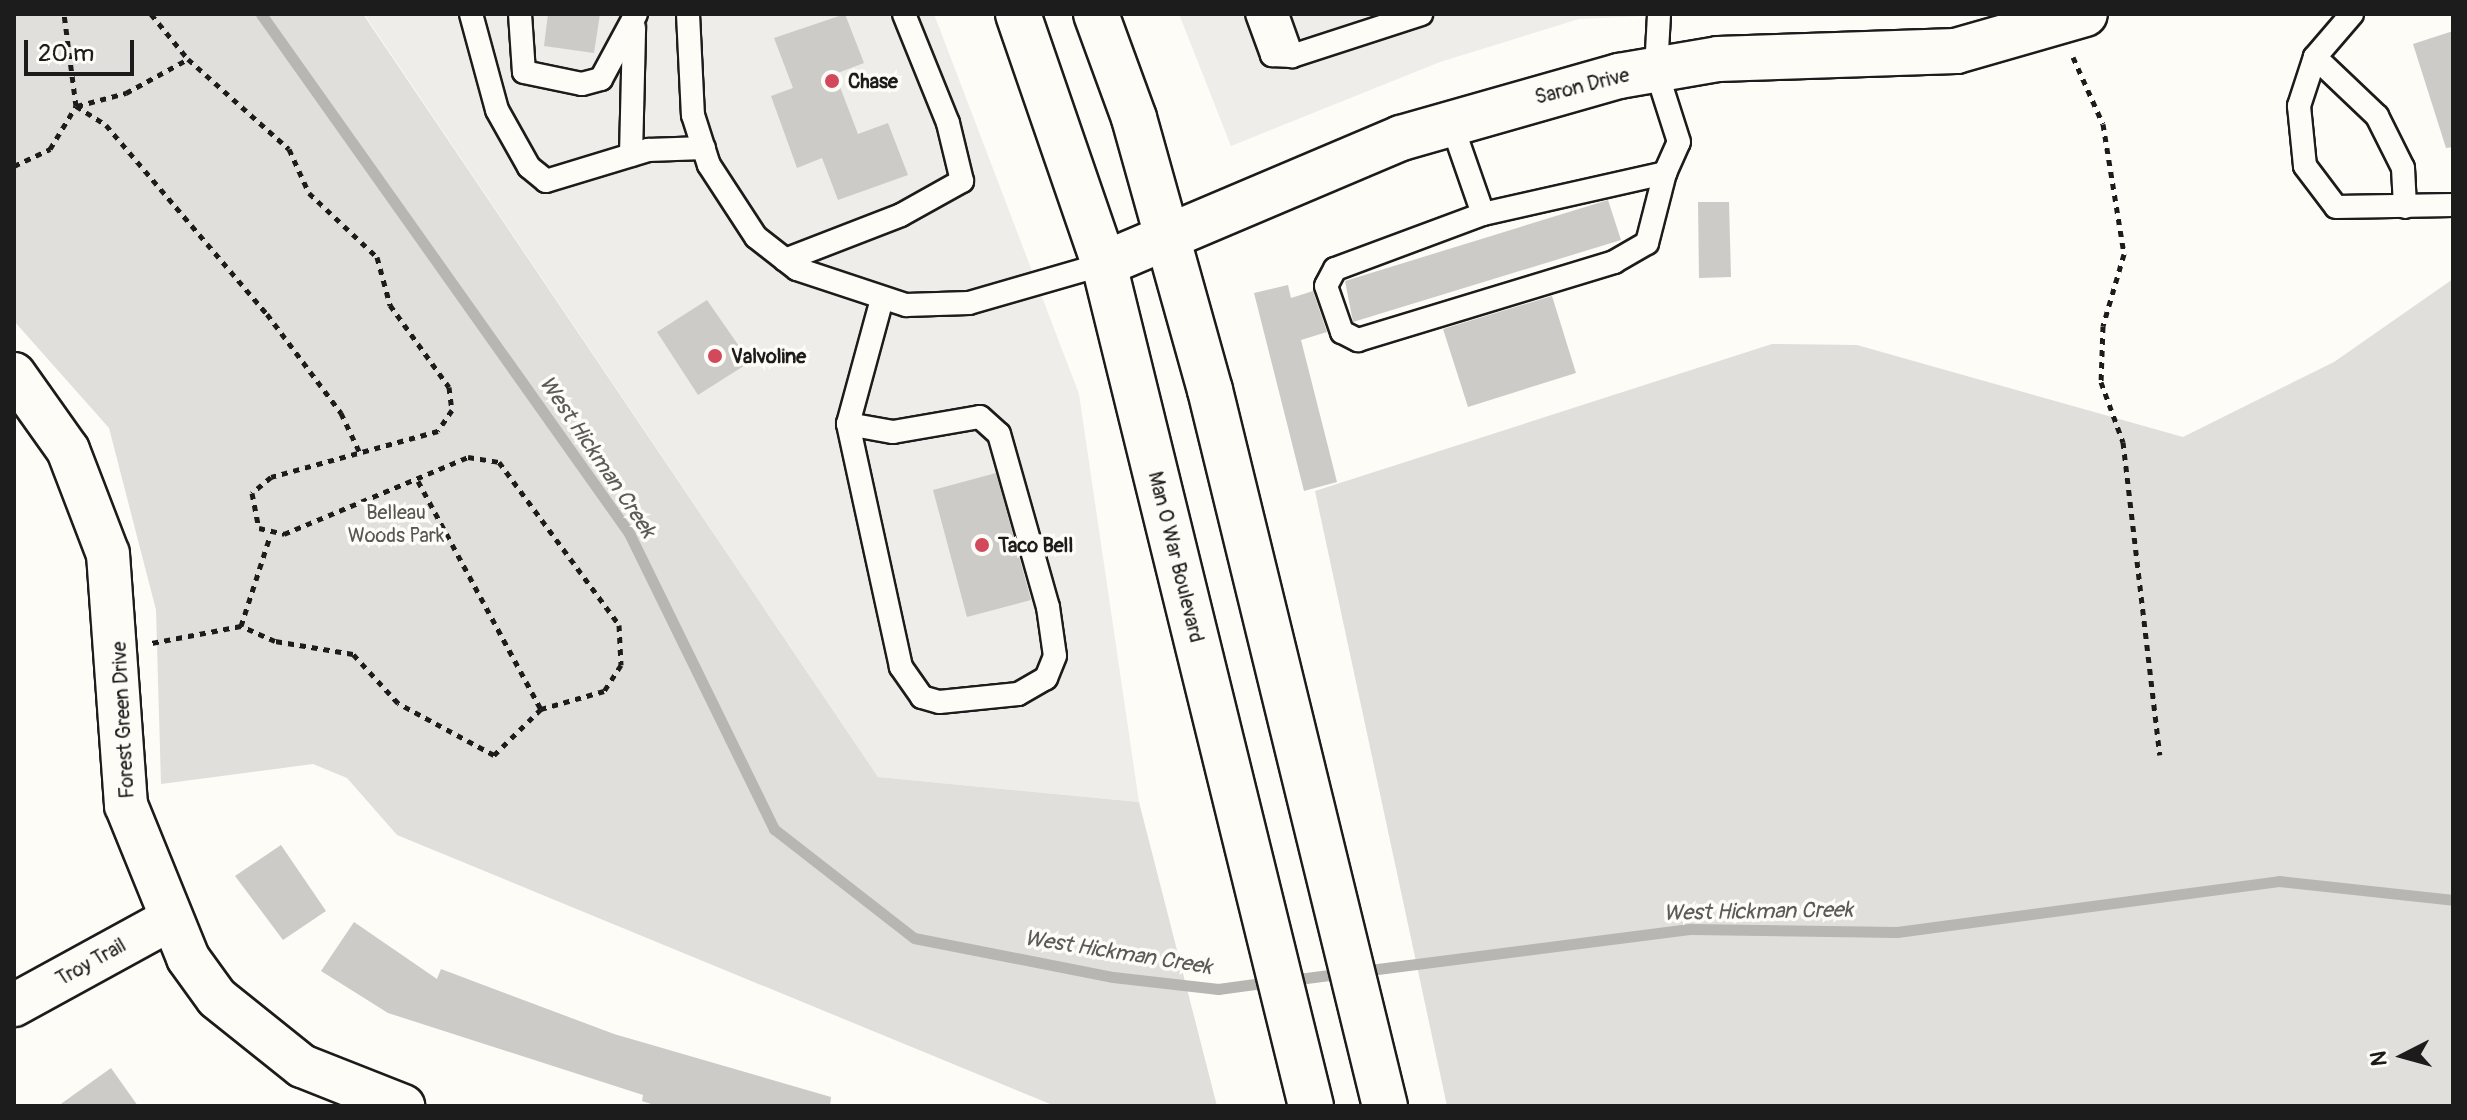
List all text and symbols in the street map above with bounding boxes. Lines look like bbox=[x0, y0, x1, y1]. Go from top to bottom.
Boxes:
scale bar bbox=[28, 24, 138, 74]
text: 20 m bbox=[38, 39, 94, 68]
street label: Saron Drive bbox=[1532, 63, 1632, 109]
place label: Chase bbox=[848, 69, 898, 93]
marker: Chase bbox=[823, 72, 841, 90]
place label: Valvoline bbox=[731, 344, 806, 368]
marker: Valvoline bbox=[706, 347, 724, 365]
water label: West Hickman Creek bbox=[533, 371, 661, 543]
street label: Man O War Boulevard bbox=[1143, 469, 1209, 645]
park label: Belleau Woods Park bbox=[348, 500, 444, 547]
place label: Taco Bell bbox=[998, 533, 1073, 557]
marker: Taco Bell bbox=[973, 536, 991, 554]
street label: Forest Green Drive bbox=[107, 641, 139, 799]
water label: West Hickman Creek bbox=[1663, 897, 1853, 927]
water label: West Hickman Creek bbox=[1022, 925, 1214, 981]
street label: Troy Trail bbox=[52, 933, 130, 991]
north arrow bbox=[2363, 1016, 2443, 1096]
text: N bbox=[2364, 1050, 2394, 1067]

